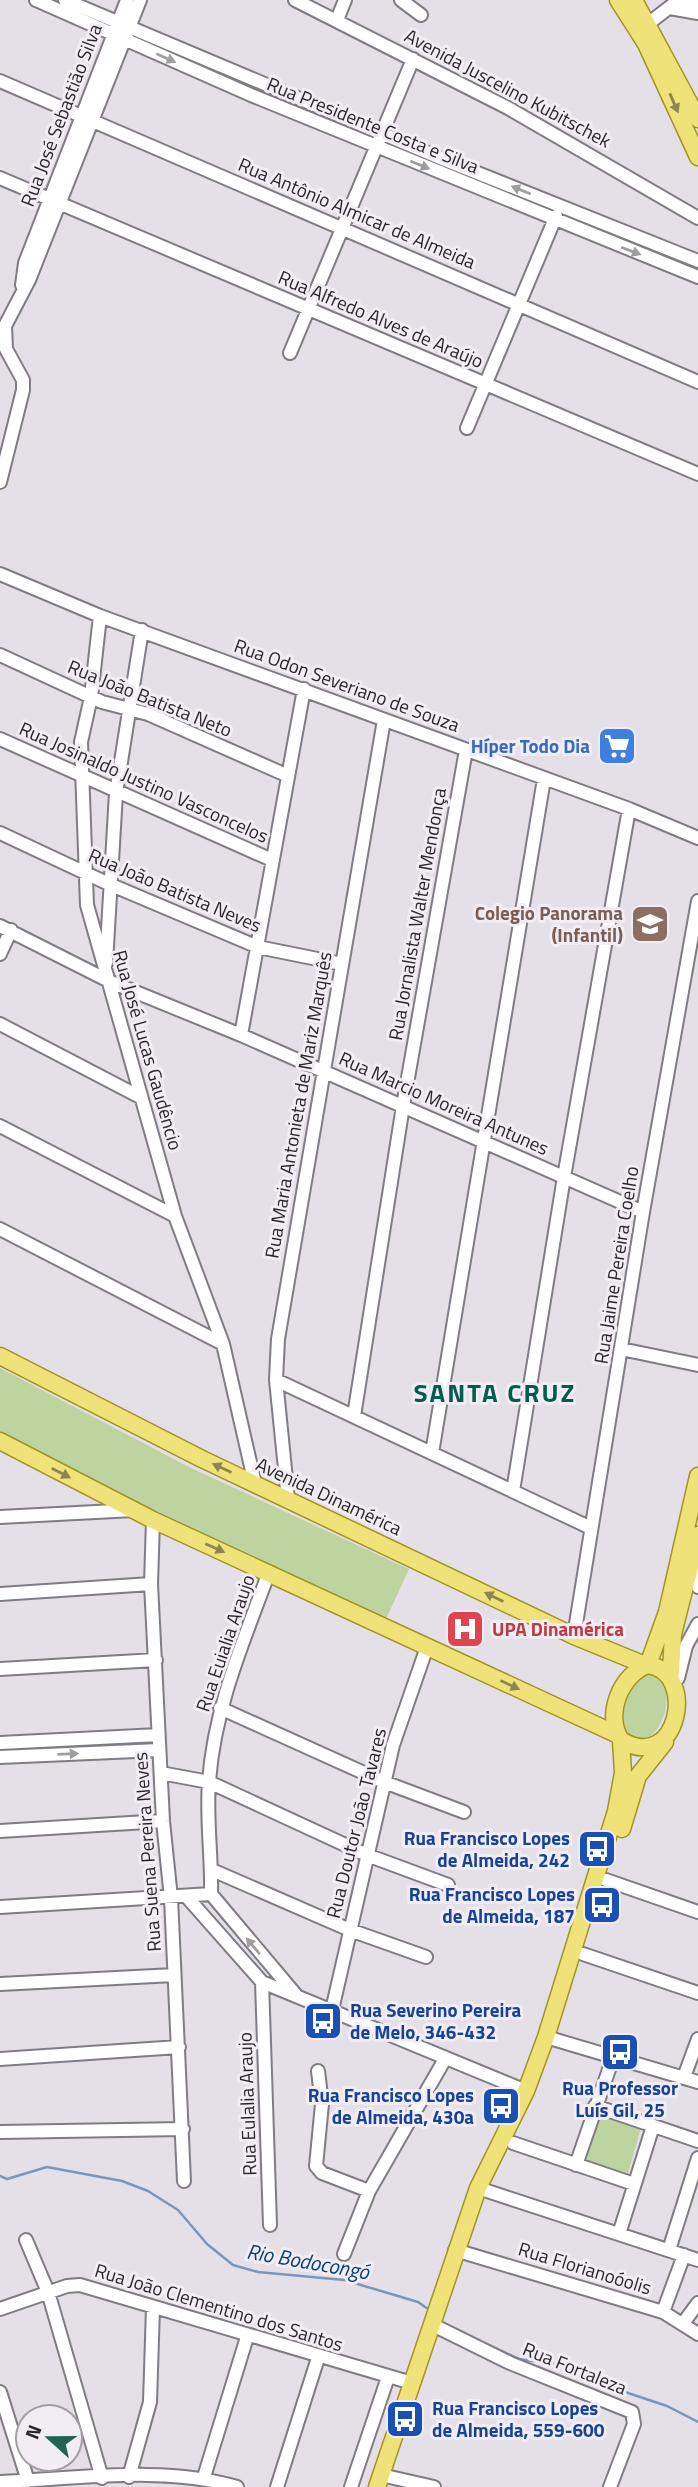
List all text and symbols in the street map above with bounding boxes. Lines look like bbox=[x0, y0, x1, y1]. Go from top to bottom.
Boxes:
street label: Rua José Sebastião Silva bbox=[12, 19, 109, 210]
street label: Avenida Juscelino Kubitschek bbox=[400, 21, 617, 154]
one-way arrow bbox=[156, 52, 176, 64]
street label: Rua Presidente Costa e Silva bbox=[263, 69, 484, 181]
one-way arrow bbox=[668, 93, 680, 113]
street label: Rua Antônio Almicar de Almeida bbox=[234, 149, 481, 276]
one-way arrow bbox=[410, 160, 431, 171]
one-way arrow bbox=[510, 185, 531, 196]
one-way arrow bbox=[621, 246, 642, 257]
street label: Rua Alfredo Alves de Araújo bbox=[274, 262, 488, 375]
street label: Rua Odon Severiano de Souza bbox=[230, 630, 464, 739]
street label: Rua João Batista Neto bbox=[64, 651, 237, 744]
street label: Rua Josinaldo Justino Vasconcelos bbox=[15, 713, 274, 850]
supermarket icon: Híper Todo Dia bbox=[596, 725, 638, 767]
place label: Híper Todo Dia bbox=[471, 731, 590, 760]
street label: Rua Jornalista Walter Mendonça bbox=[380, 785, 453, 1043]
street label: Rua João Batista Neves bbox=[84, 840, 266, 939]
place label: Colegio Panorama (Infantil) bbox=[475, 898, 623, 949]
school or university icon: Colegio Panorama (Infantil) bbox=[629, 903, 671, 945]
street label: Rua José Lucas Gaudêncio bbox=[106, 946, 191, 1153]
street label: Rua Maria Antonieta de Mariz Marquês bbox=[256, 949, 339, 1261]
street label: Rua Marcio Moreira Antunes bbox=[335, 1043, 554, 1162]
street label: Rua Jaime Pereira Coelho bbox=[586, 1164, 645, 1366]
district label: SANTA CRUZ bbox=[414, 1373, 576, 1412]
street label: Avenida Dinamérica bbox=[252, 1449, 407, 1542]
one-way arrow bbox=[211, 1462, 232, 1473]
one-way arrow bbox=[51, 1467, 71, 1478]
one-way arrow bbox=[205, 1542, 225, 1554]
street label: Rua Euialia Araujo bbox=[187, 1570, 262, 1715]
one-way arrow bbox=[484, 1591, 504, 1603]
hospital icon: UPA Dinamérica bbox=[444, 1608, 486, 1650]
place label: UPA Dinamérica bbox=[492, 1614, 624, 1643]
one-way arrow bbox=[500, 1680, 520, 1691]
street label: Rua Doutor João Tavares bbox=[318, 1724, 393, 1921]
one-way arrow bbox=[57, 1748, 79, 1759]
street label: Rua Suena Pereira Neves bbox=[125, 1751, 168, 1953]
place label: Rua Francisco Lopes de Almeida, 242 bbox=[404, 1823, 570, 1874]
bus stop icon: Rua Francisco Lopes de Almeida, 242 bbox=[576, 1828, 618, 1870]
place label: Rua Francisco Lopes de Almeida, 187 bbox=[409, 1879, 575, 1930]
bus stop icon: Rua Francisco Lopes de Almeida, 187 bbox=[581, 1884, 623, 1926]
one-way arrow bbox=[245, 1938, 260, 1956]
place label: Rua Severino Pereira de Melo, 346-432 bbox=[350, 1995, 521, 2046]
bus stop icon: Rua Severino Pereira de Melo, 346-432 bbox=[302, 2000, 344, 2042]
bus stop icon: Rua Professor Luís Gil, 25 bbox=[599, 2031, 641, 2073]
street label: Rua Eulalia Araujo bbox=[230, 2032, 263, 2176]
place label: Rua Professor Luís Gil, 25 bbox=[562, 2073, 678, 2124]
place label: Rua Francisco Lopes de Almeida, 430a bbox=[308, 2080, 474, 2131]
bus stop icon: Rua Francisco Lopes de Almeida, 430a bbox=[480, 2085, 522, 2127]
street label: Rua Florianoóolis bbox=[515, 2234, 655, 2302]
water label: Rio Bodocongó bbox=[244, 2235, 374, 2288]
street label: Rua João Clementino dos Santos bbox=[91, 2255, 347, 2358]
street label: Rua Fortaleza bbox=[519, 2333, 632, 2402]
place label: Rua Francisco Lopes de Almeida, 559-600 bbox=[432, 2393, 605, 2444]
bus stop icon: Rua Francisco Lopes de Almeida, 559-600 bbox=[384, 2398, 426, 2440]
north arrow bbox=[14, 2403, 84, 2473]
text: N bbox=[17, 2420, 49, 2443]

